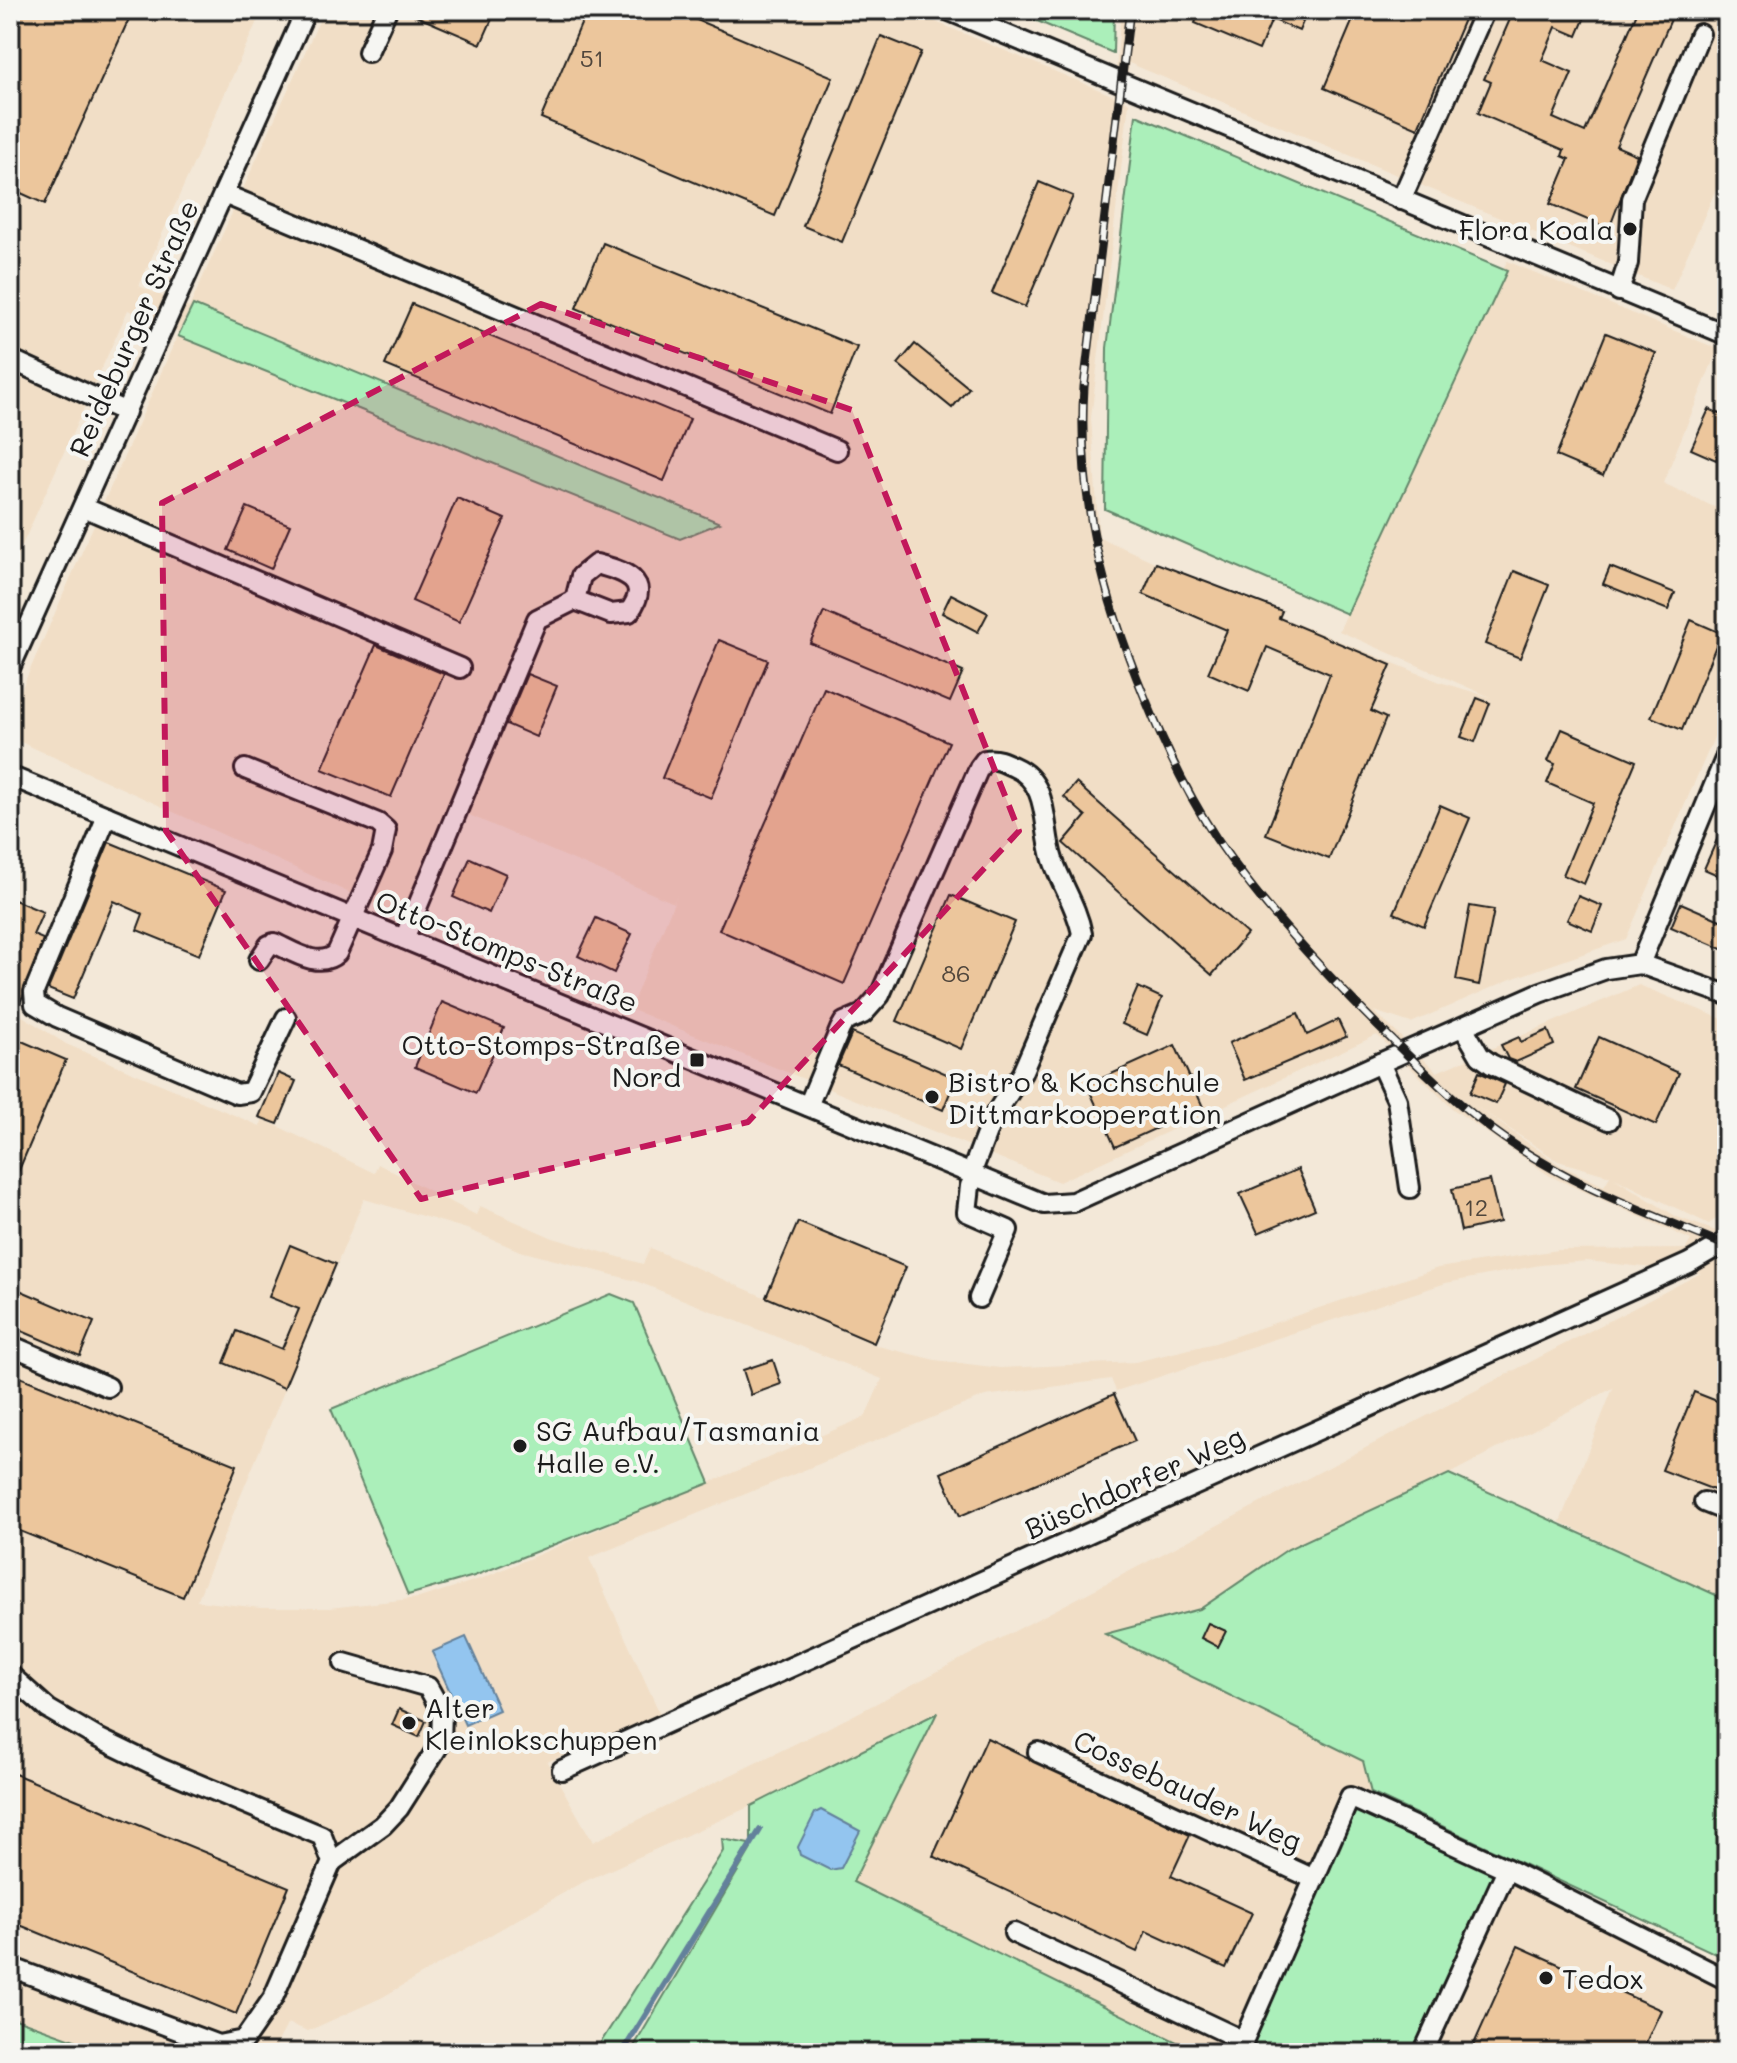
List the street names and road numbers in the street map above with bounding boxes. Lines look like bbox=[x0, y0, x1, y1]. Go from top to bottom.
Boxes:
street label: Reideburger Straße bbox=[60, 194, 206, 462]
street label: Otto-Stomps-Straße bbox=[371, 882, 643, 1020]
street label: Büschdorfer Weg bbox=[1019, 1417, 1249, 1547]
street label: Cossebauder Weg bbox=[1068, 1721, 1308, 1859]

